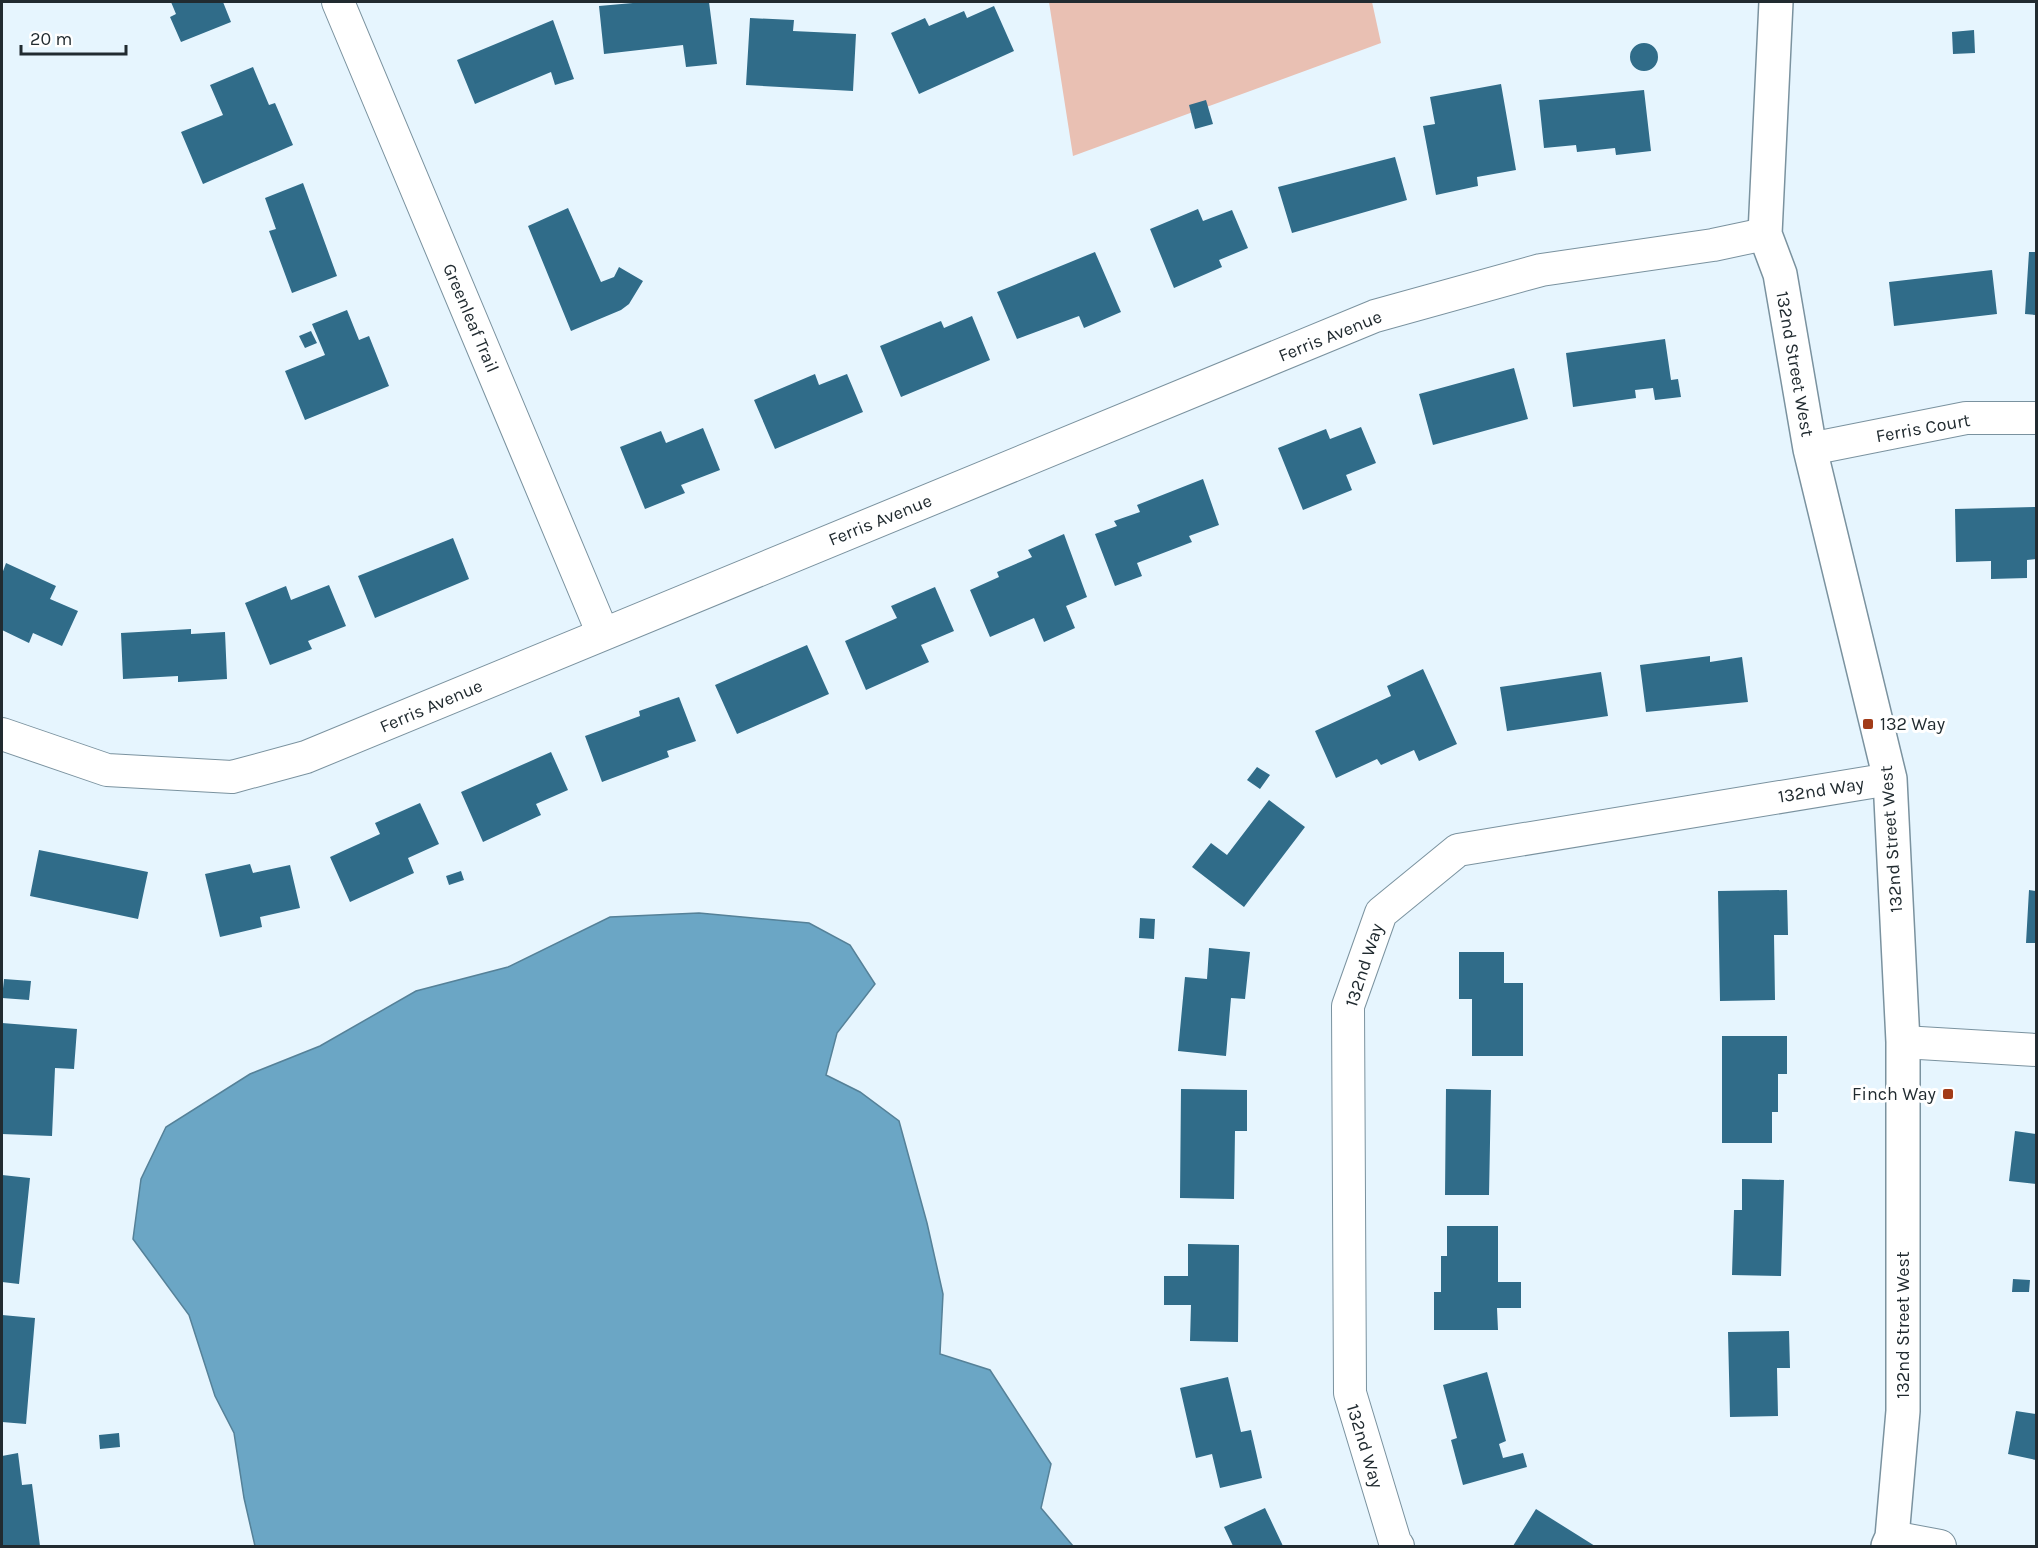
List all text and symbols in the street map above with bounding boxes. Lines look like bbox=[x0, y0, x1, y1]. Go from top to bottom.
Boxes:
scale bar bbox=[21, 18, 126, 56]
text: 20 m bbox=[30, 28, 72, 50]
street label: Greenleaf Trail bbox=[438, 260, 504, 376]
street label: 132nd Street West bbox=[1771, 289, 1819, 439]
street label: Ferris Avenue bbox=[1275, 305, 1385, 367]
street label: Ferris Court bbox=[1874, 409, 1972, 447]
street label: Ferris Avenue bbox=[825, 489, 935, 551]
street label: Ferris Avenue bbox=[376, 674, 486, 738]
place label: 132 Way bbox=[1880, 713, 1946, 735]
marker: 132 Way bbox=[1861, 717, 1875, 731]
street label: 132nd Street West bbox=[1875, 764, 1907, 913]
street label: 132nd Way bbox=[1776, 772, 1866, 808]
street label: 132nd Way bbox=[1340, 920, 1388, 1010]
place label: Finch Way bbox=[1852, 1083, 1937, 1105]
marker: Finch Way bbox=[1941, 1087, 1955, 1101]
street label: 132nd Street West bbox=[1892, 1251, 1914, 1399]
street label: 132nd Way bbox=[1342, 1401, 1388, 1491]

